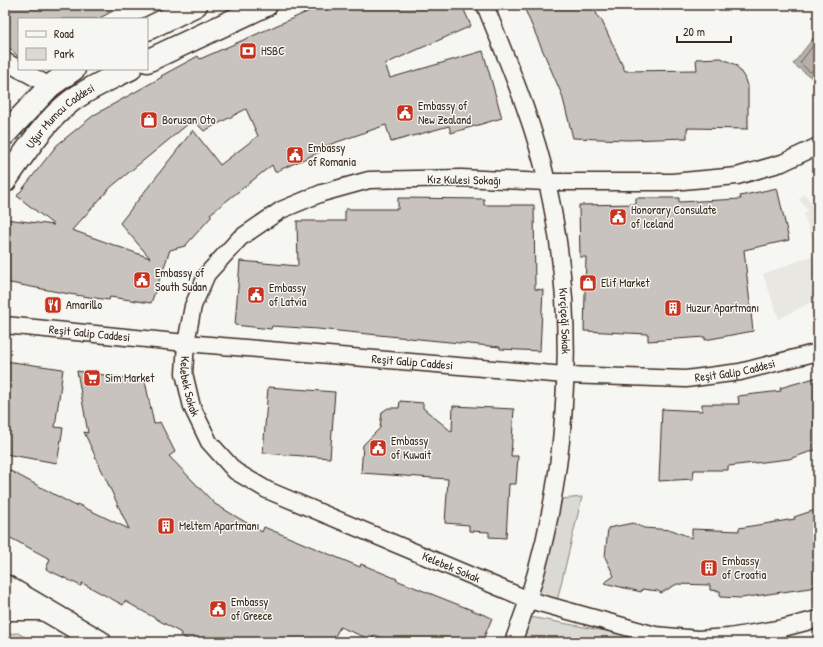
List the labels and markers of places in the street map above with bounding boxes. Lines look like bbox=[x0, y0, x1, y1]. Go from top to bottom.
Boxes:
bank icon: HSBC bbox=[238, 41, 258, 61]
place label: HSBC bbox=[261, 42, 285, 59]
place label: Embassy of New Zealand bbox=[418, 97, 471, 128]
public building icon: Embassy of New Zealand bbox=[395, 103, 415, 123]
shop icon: Borusan Oto bbox=[139, 110, 159, 130]
place label: Borusan Oto bbox=[162, 111, 216, 128]
place label: Embassy of Romania bbox=[308, 139, 356, 170]
public building icon: Embassy of Romania bbox=[285, 145, 305, 165]
place label: Honorary Consulate of Iceland bbox=[631, 201, 717, 232]
public building icon: Honorary Consulate of Iceland bbox=[608, 207, 628, 227]
place label: Embassy of South Sudan bbox=[155, 264, 207, 295]
public building icon: Embassy of South Sudan bbox=[132, 270, 152, 290]
shop icon: Elif Market bbox=[578, 273, 598, 293]
place label: Elif Market bbox=[601, 274, 650, 291]
place label: Embassy of Latvia bbox=[269, 279, 307, 310]
public building icon: Embassy of Latvia bbox=[246, 285, 266, 305]
restaurant icon: Amarillo bbox=[43, 295, 63, 315]
place label: Amarillo bbox=[66, 296, 102, 313]
building icon: Huzur Apartmanı bbox=[663, 298, 683, 318]
place label: Huzur Apartmanı bbox=[686, 299, 759, 316]
supermarket icon: Sim Market bbox=[82, 368, 102, 388]
place label: Sim Market bbox=[105, 369, 155, 386]
place label: Embassy of Kuwait bbox=[391, 432, 432, 463]
public building icon: Embassy of Kuwait bbox=[368, 438, 388, 458]
building icon: Meltem Apartmanı bbox=[156, 516, 176, 536]
place label: Meltem Apartmanı bbox=[179, 517, 259, 534]
place label: Embassy of Croatia bbox=[722, 552, 766, 583]
building icon: Embassy of Croatia bbox=[699, 558, 719, 578]
place label: Embassy of Greece bbox=[231, 593, 272, 624]
public building icon: Embassy of Greece bbox=[208, 599, 228, 619]

